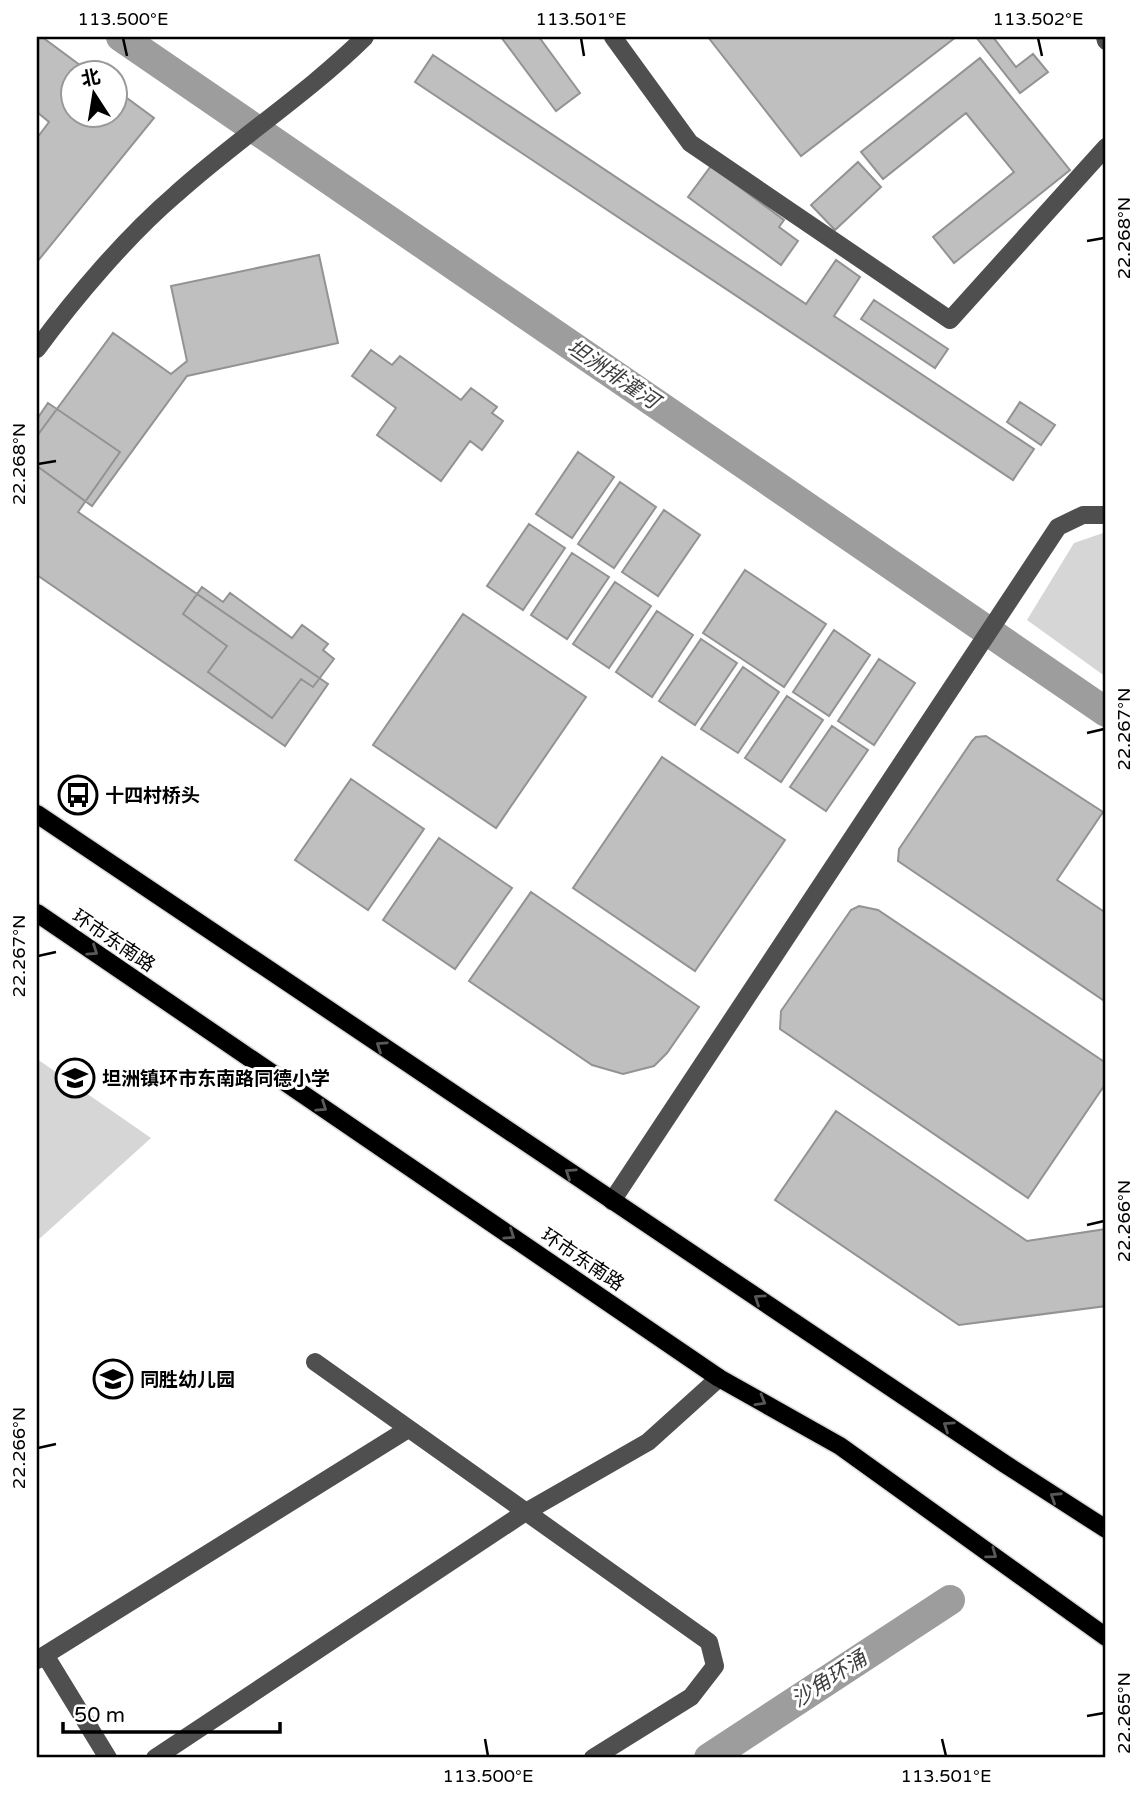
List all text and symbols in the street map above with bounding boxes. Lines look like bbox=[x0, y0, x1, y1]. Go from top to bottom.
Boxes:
text: 113.500°E bbox=[78, 8, 168, 30]
text: 113.501°E bbox=[536, 8, 626, 30]
text: 113.502°E bbox=[993, 8, 1083, 30]
north arrow bbox=[60, 60, 130, 130]
text: 北 bbox=[79, 66, 102, 91]
text: 22.268°N bbox=[1113, 197, 1135, 279]
water label: 坦洲排灌河 bbox=[562, 335, 667, 416]
text: 22.268°N bbox=[8, 423, 30, 505]
text: 22.267°N bbox=[1113, 688, 1135, 770]
bus stop icon: 十四村桥头 bbox=[57, 774, 99, 816]
place label: 十四村桥头 bbox=[105, 785, 200, 807]
street label: 环市东南路 bbox=[68, 905, 159, 977]
text: 22.267°N bbox=[8, 915, 30, 997]
one-way arrow bbox=[85, 943, 98, 956]
one-way arrow bbox=[376, 1041, 389, 1054]
school or university icon: 坦洲镇环市东南路同德小学 bbox=[54, 1057, 96, 1099]
place label: 坦洲镇环市东南路同德小学 bbox=[102, 1068, 330, 1090]
one-way arrow bbox=[314, 1099, 327, 1111]
one-way arrow bbox=[565, 1168, 578, 1181]
text: 22.266°N bbox=[1113, 1180, 1135, 1262]
street label: 环市东南路 bbox=[537, 1224, 628, 1296]
one-way arrow bbox=[502, 1227, 515, 1239]
one-way arrow bbox=[754, 1295, 767, 1308]
school or university icon: 同胜幼儿园 bbox=[92, 1358, 134, 1400]
place label: 同胜幼儿园 bbox=[140, 1369, 235, 1391]
one-way arrow bbox=[753, 1393, 766, 1406]
text: 22.266°N bbox=[8, 1407, 30, 1489]
one-way arrow bbox=[943, 1422, 956, 1434]
one-way arrow bbox=[1050, 1492, 1063, 1505]
one-way arrow bbox=[984, 1546, 997, 1558]
water label: 沙角环涌 bbox=[787, 1645, 873, 1713]
text: 22.265°N bbox=[1113, 1672, 1135, 1754]
scale bar bbox=[63, 1690, 280, 1734]
text: 50 m bbox=[74, 1703, 125, 1728]
text: 113.500°E bbox=[443, 1765, 533, 1787]
text: 113.501°E bbox=[901, 1765, 991, 1787]

